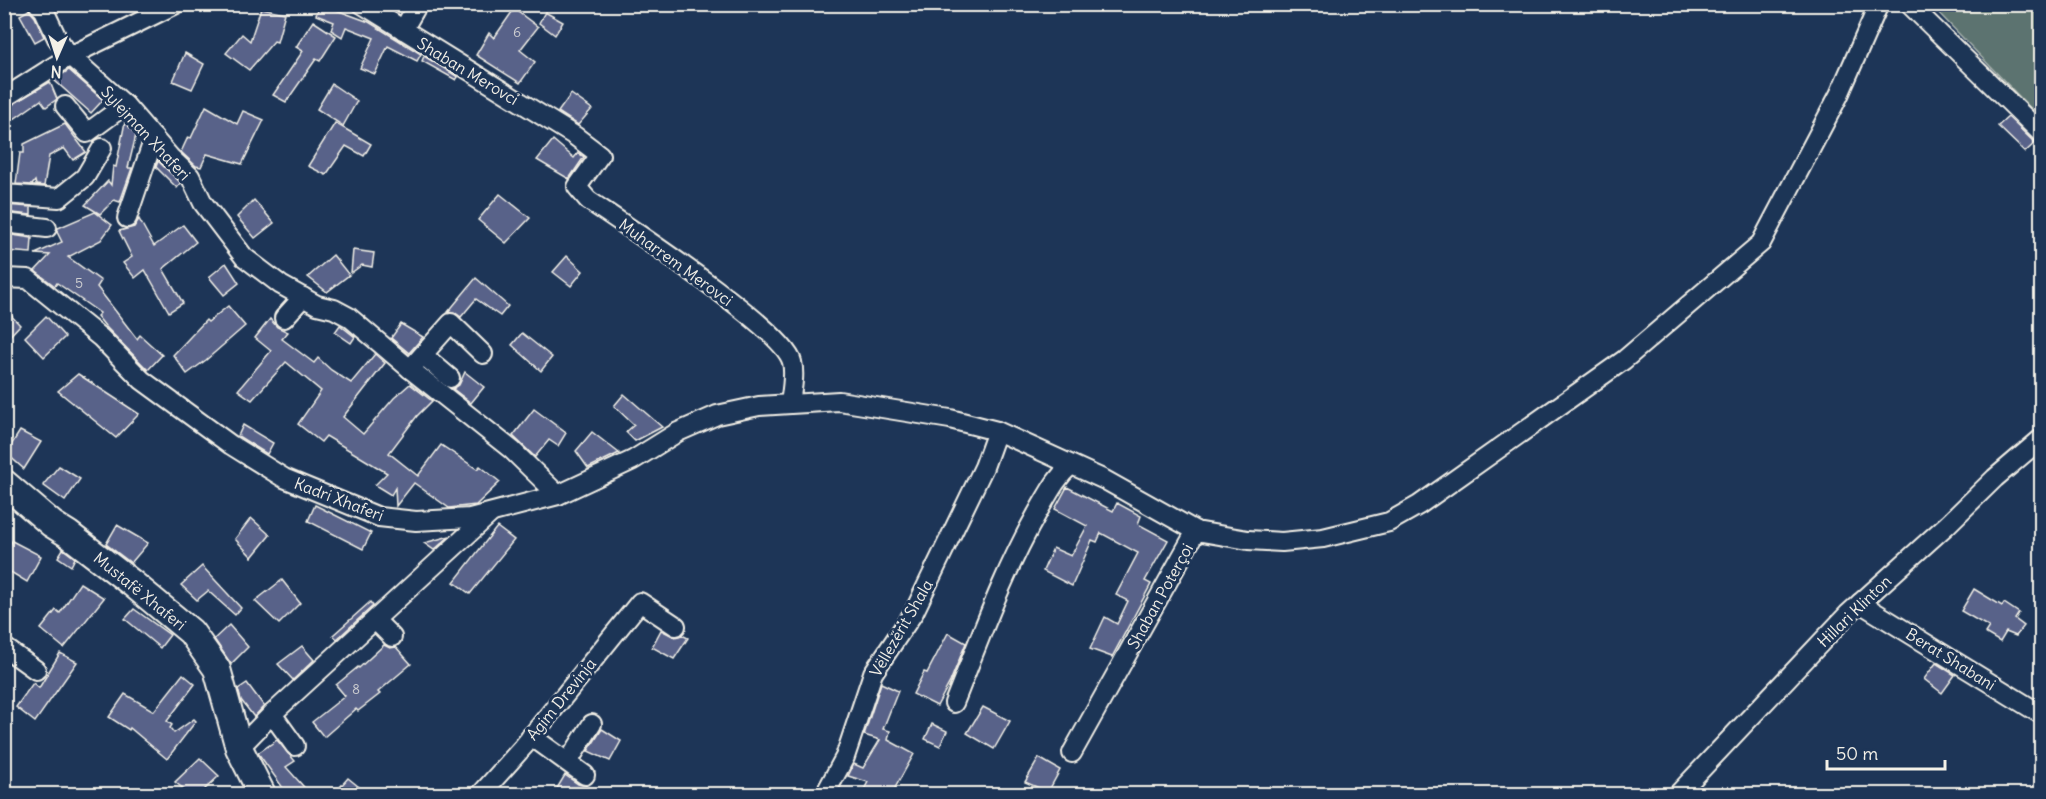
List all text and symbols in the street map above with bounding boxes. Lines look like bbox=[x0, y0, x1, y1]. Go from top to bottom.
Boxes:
house number: 6 bbox=[513, 23, 521, 41]
north arrow bbox=[27, 27, 87, 87]
street label: Shaban Merovci bbox=[414, 33, 522, 109]
text: N bbox=[50, 62, 62, 82]
street label: Sylejman Xhaferi bbox=[97, 82, 195, 184]
street label: Muharrem Merovci bbox=[615, 214, 737, 310]
house number: 5 bbox=[75, 274, 83, 292]
street label: Kadri Xhaferi bbox=[291, 473, 387, 525]
street label: Shaban Poterçoi bbox=[1123, 540, 1197, 652]
street label: Mustafë Xhaferi bbox=[90, 548, 190, 634]
street label: Hillari Klinton bbox=[1813, 571, 1895, 651]
street label: Vëllezërit Shala bbox=[865, 576, 937, 680]
street label: Berat Shabani bbox=[1903, 624, 1999, 694]
street label: Agim Drevinja bbox=[522, 654, 600, 744]
house number: 8 bbox=[352, 680, 360, 698]
scale bar bbox=[1827, 733, 1946, 771]
text: 50 m bbox=[1836, 742, 1878, 765]

